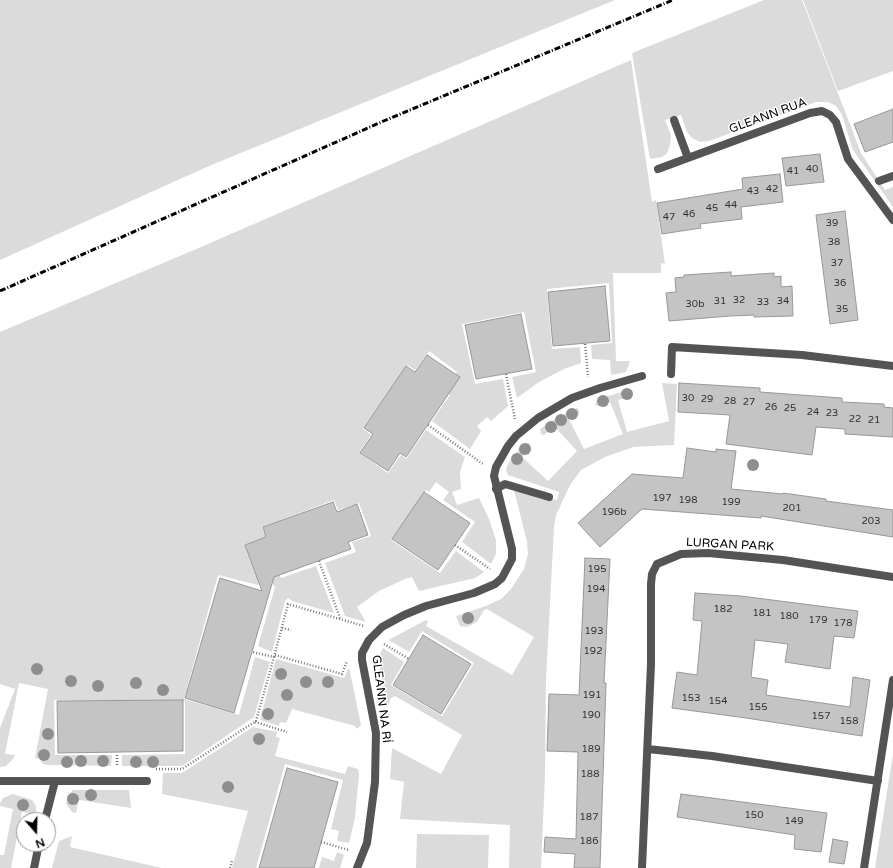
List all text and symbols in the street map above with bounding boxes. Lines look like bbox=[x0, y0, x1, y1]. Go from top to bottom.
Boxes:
street label: GLEANN RUA bbox=[727, 95, 809, 137]
house number: 40 bbox=[806, 163, 818, 175]
house number: 41 bbox=[787, 165, 799, 177]
house number: 42 bbox=[766, 183, 778, 195]
house number: 43 bbox=[747, 185, 759, 197]
house number: 44 bbox=[725, 199, 737, 211]
house number: 45 bbox=[706, 202, 718, 214]
house number: 46 bbox=[683, 208, 695, 220]
house number: 47 bbox=[663, 211, 675, 223]
house number: 39 bbox=[826, 217, 838, 229]
house number: 38 bbox=[828, 236, 840, 248]
house number: 37 bbox=[831, 257, 843, 269]
house number: 36 bbox=[834, 277, 846, 289]
house number: 32 bbox=[733, 294, 745, 306]
house number: 31 bbox=[714, 295, 726, 307]
house number: 34 bbox=[777, 295, 789, 307]
house number: 33 bbox=[757, 296, 769, 308]
house number: 30b bbox=[686, 298, 704, 310]
house number: 35 bbox=[836, 303, 848, 315]
house number: 30 bbox=[682, 392, 694, 404]
house number: 29 bbox=[701, 393, 713, 405]
house number: 28 bbox=[724, 395, 736, 407]
house number: 27 bbox=[743, 396, 755, 408]
house number: 26 bbox=[765, 401, 777, 413]
house number: 25 bbox=[784, 402, 796, 414]
house number: 24 bbox=[807, 406, 819, 418]
house number: 23 bbox=[826, 407, 838, 419]
house number: 22 bbox=[849, 413, 861, 425]
house number: 21 bbox=[868, 414, 880, 426]
house number: 197 bbox=[653, 492, 671, 504]
house number: 198 bbox=[679, 494, 697, 506]
house number: 199 bbox=[722, 496, 740, 508]
house number: 201 bbox=[783, 502, 801, 514]
house number: 196b bbox=[601, 506, 627, 518]
house number: 203 bbox=[862, 515, 880, 527]
street label: LURGAN PARK bbox=[686, 536, 774, 554]
house number: 195 bbox=[588, 563, 606, 575]
house number: 194 bbox=[587, 583, 605, 595]
house number: 182 bbox=[714, 603, 732, 615]
house number: 181 bbox=[753, 607, 771, 619]
house number: 180 bbox=[780, 610, 798, 622]
house number: 179 bbox=[809, 614, 827, 626]
house number: 178 bbox=[834, 617, 852, 629]
house number: 193 bbox=[585, 625, 603, 637]
house number: 192 bbox=[584, 645, 602, 657]
street label: GLEANN NA RÍ bbox=[368, 654, 394, 744]
house number: 191 bbox=[583, 689, 601, 701]
house number: 153 bbox=[682, 692, 700, 704]
house number: 154 bbox=[709, 695, 727, 707]
house number: 155 bbox=[749, 701, 767, 713]
house number: 190 bbox=[582, 709, 600, 721]
house number: 157 bbox=[812, 710, 830, 722]
house number: 158 bbox=[840, 715, 858, 727]
house number: 189 bbox=[582, 743, 600, 755]
house number: 188 bbox=[581, 768, 599, 780]
house number: 150 bbox=[745, 809, 763, 821]
house number: 187 bbox=[580, 811, 598, 823]
north arrow bbox=[16, 812, 56, 852]
house number: 149 bbox=[785, 815, 803, 827]
text: N bbox=[34, 835, 46, 850]
house number: 186 bbox=[580, 835, 598, 847]

